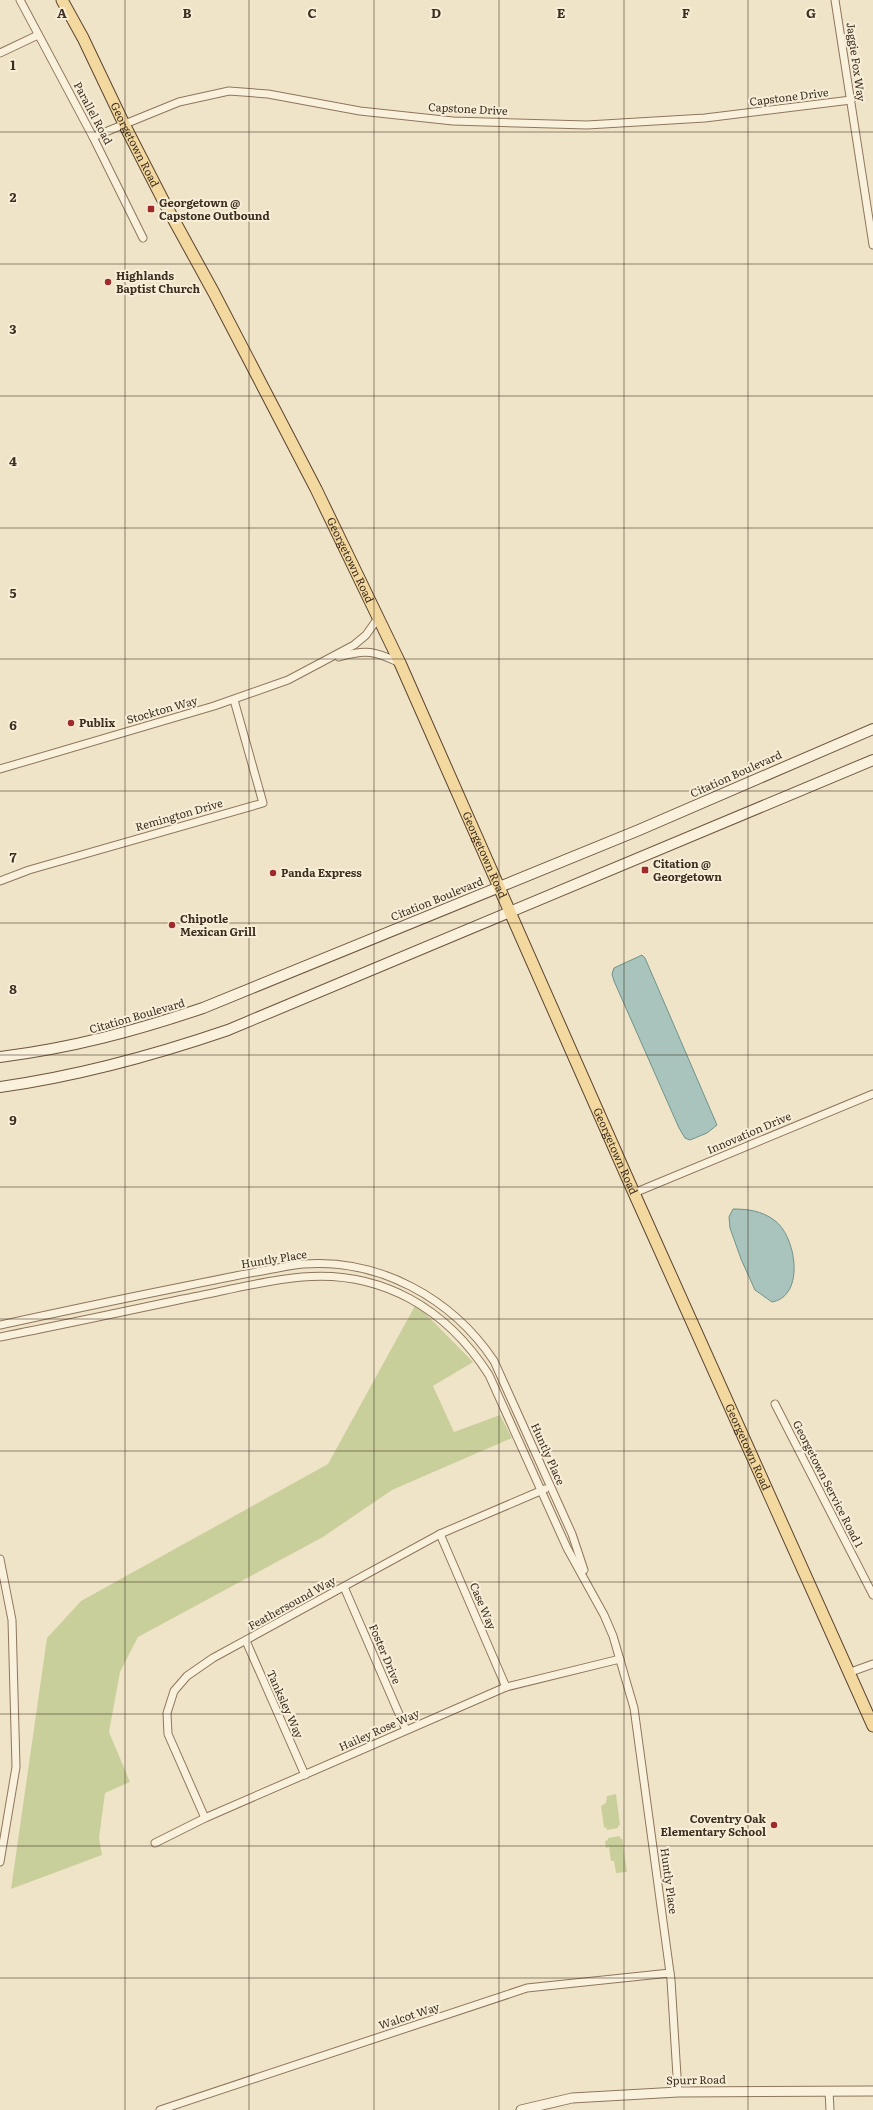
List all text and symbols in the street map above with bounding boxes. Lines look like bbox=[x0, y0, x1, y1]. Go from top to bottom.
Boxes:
text: A bbox=[57, 3, 67, 22]
text: B bbox=[183, 3, 192, 22]
text: C bbox=[307, 3, 317, 22]
text: D bbox=[431, 3, 441, 22]
text: E bbox=[557, 3, 566, 22]
text: F bbox=[682, 3, 690, 22]
text: G bbox=[806, 3, 816, 22]
street label: Jaggie Fox Way bbox=[844, 21, 871, 103]
text: 1 bbox=[10, 55, 16, 74]
street label: Parallel Road bbox=[71, 78, 117, 147]
street label: Capstone Drive bbox=[748, 83, 830, 109]
street label: Capstone Drive bbox=[428, 98, 509, 118]
street label: Georgetown Road bbox=[108, 99, 164, 190]
text: 2 bbox=[10, 187, 17, 206]
place label: Georgetown @ Capstone Outbound bbox=[159, 194, 270, 223]
marker: Georgetown @ Capstone Outbound bbox=[146, 204, 156, 214]
place label: Highlands Baptist Church bbox=[116, 267, 201, 296]
marker: Highlands Baptist Church bbox=[103, 277, 113, 287]
text: 3 bbox=[9, 319, 17, 338]
text: 4 bbox=[9, 451, 17, 470]
street label: Georgetown Road bbox=[324, 514, 379, 605]
text: 5 bbox=[9, 583, 17, 602]
street label: Stockton Way bbox=[124, 691, 200, 727]
place label: Publix bbox=[79, 714, 116, 730]
text: 6 bbox=[9, 715, 17, 734]
marker: Publix bbox=[66, 718, 76, 728]
street label: Citation Boulevard bbox=[687, 746, 784, 800]
street label: Remington Drive bbox=[133, 794, 225, 834]
street label: Georgetown Road bbox=[459, 808, 512, 901]
text: 7 bbox=[9, 847, 17, 866]
place label: Citation @ Georgetown bbox=[653, 855, 722, 884]
place label: Panda Express bbox=[281, 864, 362, 880]
marker: Citation @ Georgetown bbox=[640, 865, 650, 875]
marker: Panda Express bbox=[268, 868, 278, 878]
street label: Citation Boulevard bbox=[388, 872, 486, 924]
place label: Chipotle Mexican Grill bbox=[180, 910, 256, 939]
marker: Chipotle Mexican Grill bbox=[167, 920, 177, 930]
text: 8 bbox=[9, 979, 17, 998]
street label: Citation Boulevard bbox=[87, 994, 187, 1036]
street label: Georgetown Road bbox=[590, 1105, 643, 1197]
street label: Innovation Drive bbox=[704, 1107, 793, 1157]
text: 9 bbox=[9, 1110, 17, 1129]
street label: Huntly Place bbox=[240, 1245, 308, 1271]
street label: Georgetown Road bbox=[722, 1401, 775, 1493]
street label: Georgetown Service Road 1 bbox=[790, 1417, 868, 1550]
street label: Huntly Place bbox=[528, 1420, 570, 1488]
street label: Feathersound Way bbox=[245, 1571, 339, 1633]
street label: Case Way bbox=[467, 1580, 501, 1632]
street label: Foster Drive bbox=[366, 1621, 406, 1686]
street label: Tanksley Way bbox=[264, 1667, 308, 1741]
street label: Hailey Rose Way bbox=[336, 1704, 422, 1754]
place label: Coventry Oak Elementary School bbox=[661, 1810, 767, 1839]
marker: Coventry Oak Elementary School bbox=[769, 1820, 779, 1830]
street label: Huntly Place bbox=[657, 1847, 683, 1915]
street label: Walcot Way bbox=[376, 1997, 442, 2032]
street label: Spurr Road bbox=[666, 2070, 726, 2088]

